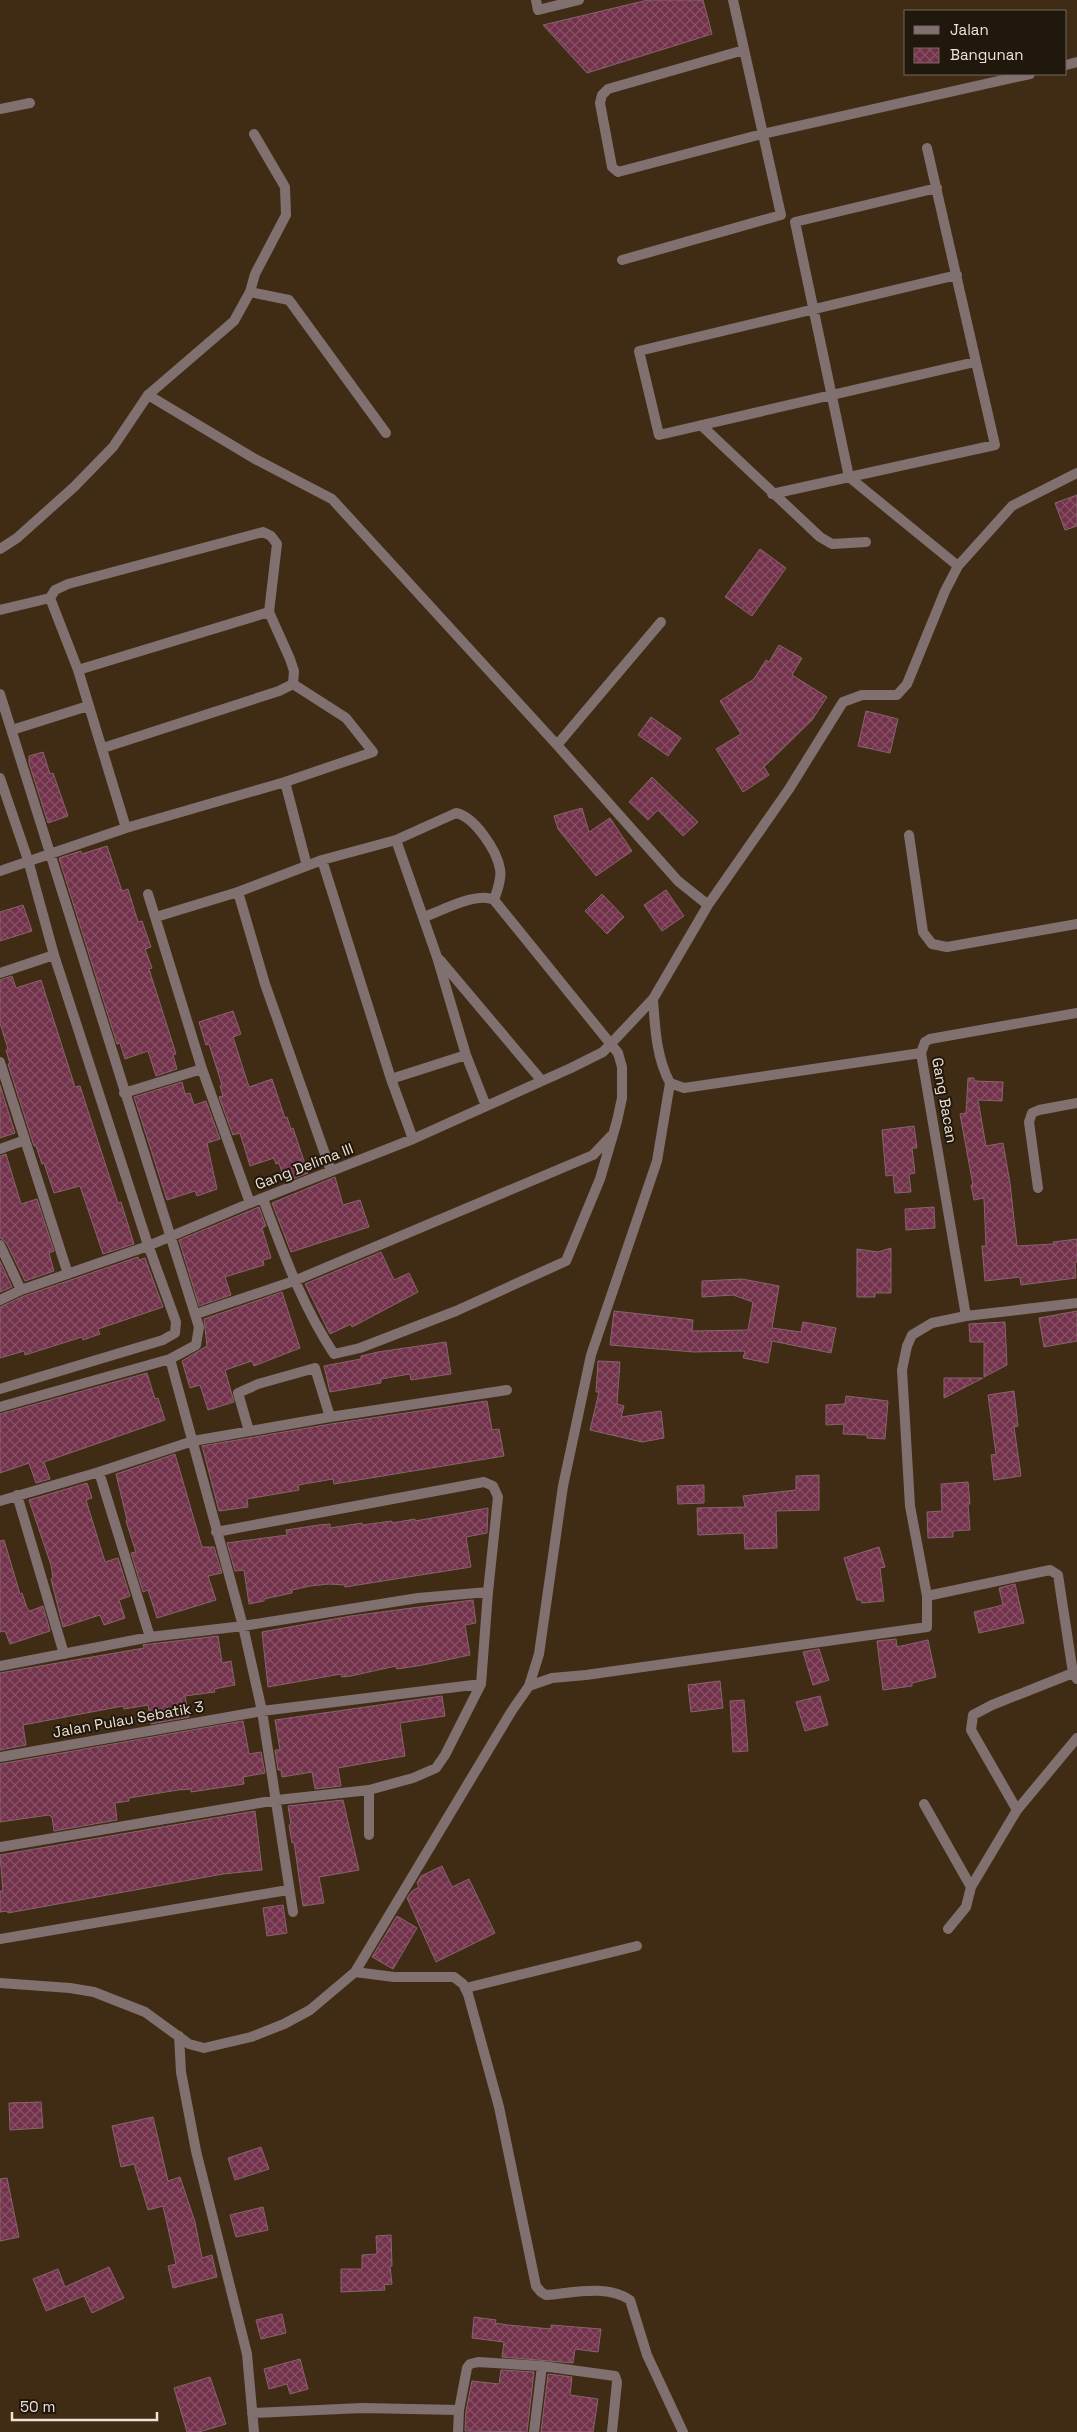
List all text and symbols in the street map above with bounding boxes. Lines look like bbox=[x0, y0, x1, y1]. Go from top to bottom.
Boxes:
legend bbox=[904, 10, 1067, 75]
text: Jalan bbox=[950, 20, 989, 39]
text: Bangunan bbox=[950, 45, 1024, 64]
street label: Gang Bacan bbox=[928, 1056, 962, 1144]
street label: Gang Delima III bbox=[252, 1139, 356, 1193]
street label: Jalan Pulau Sebatik 3 bbox=[51, 1696, 205, 1742]
scale bar bbox=[12, 2390, 158, 2422]
text: 50 m bbox=[20, 2397, 55, 2416]

